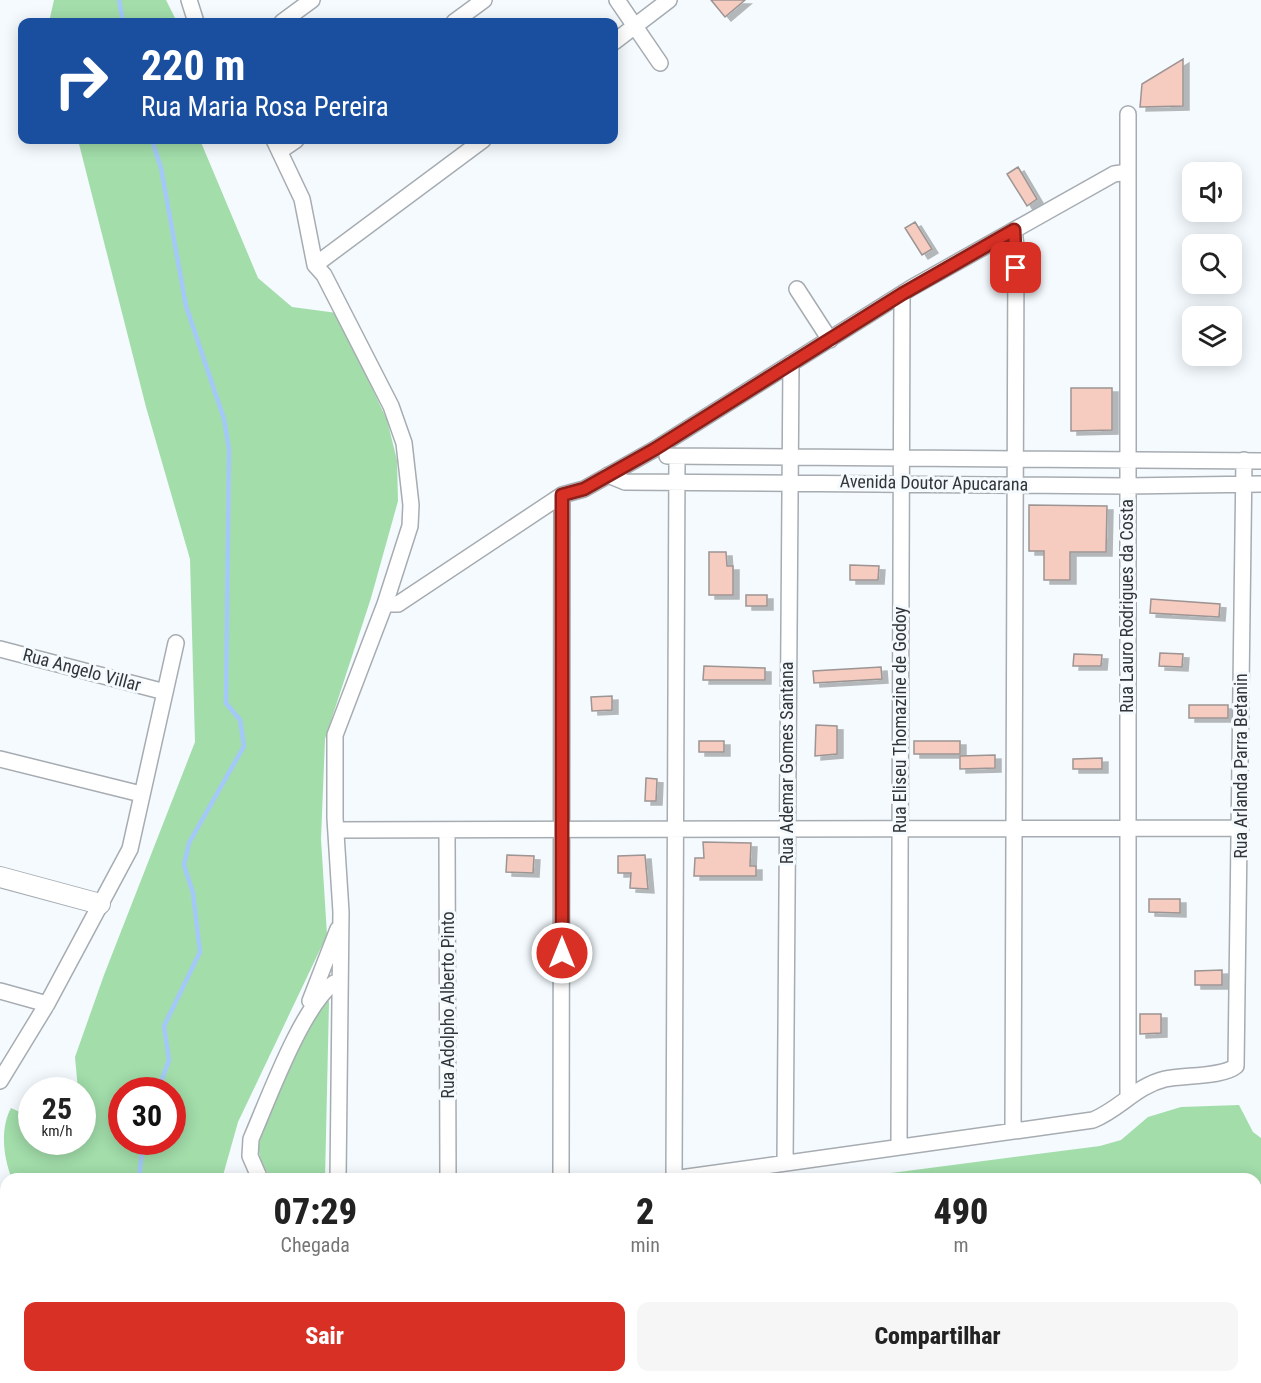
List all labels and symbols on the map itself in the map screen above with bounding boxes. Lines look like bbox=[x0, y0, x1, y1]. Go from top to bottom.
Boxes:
pin bbox=[990, 242, 1041, 293]
street label: Avenida Doutor Apucarana bbox=[840, 470, 1028, 495]
street label: Rua Lauro Rodrigues da Costa bbox=[1116, 499, 1137, 713]
street label: Rua Eliseu Thomazine de Godoy bbox=[889, 606, 910, 833]
street label: Rua Angelo Villar bbox=[21, 644, 144, 695]
street label: Rua Ademar Gomes Santana bbox=[776, 662, 797, 864]
street label: Rua Arlanda Parra Betanin bbox=[1230, 673, 1251, 859]
street label: Rua Adolpho Alberto Pinto bbox=[437, 911, 458, 1099]
position arrow bbox=[530, 921, 594, 985]
speed limit sign: 30 bbox=[108, 1077, 186, 1155]

